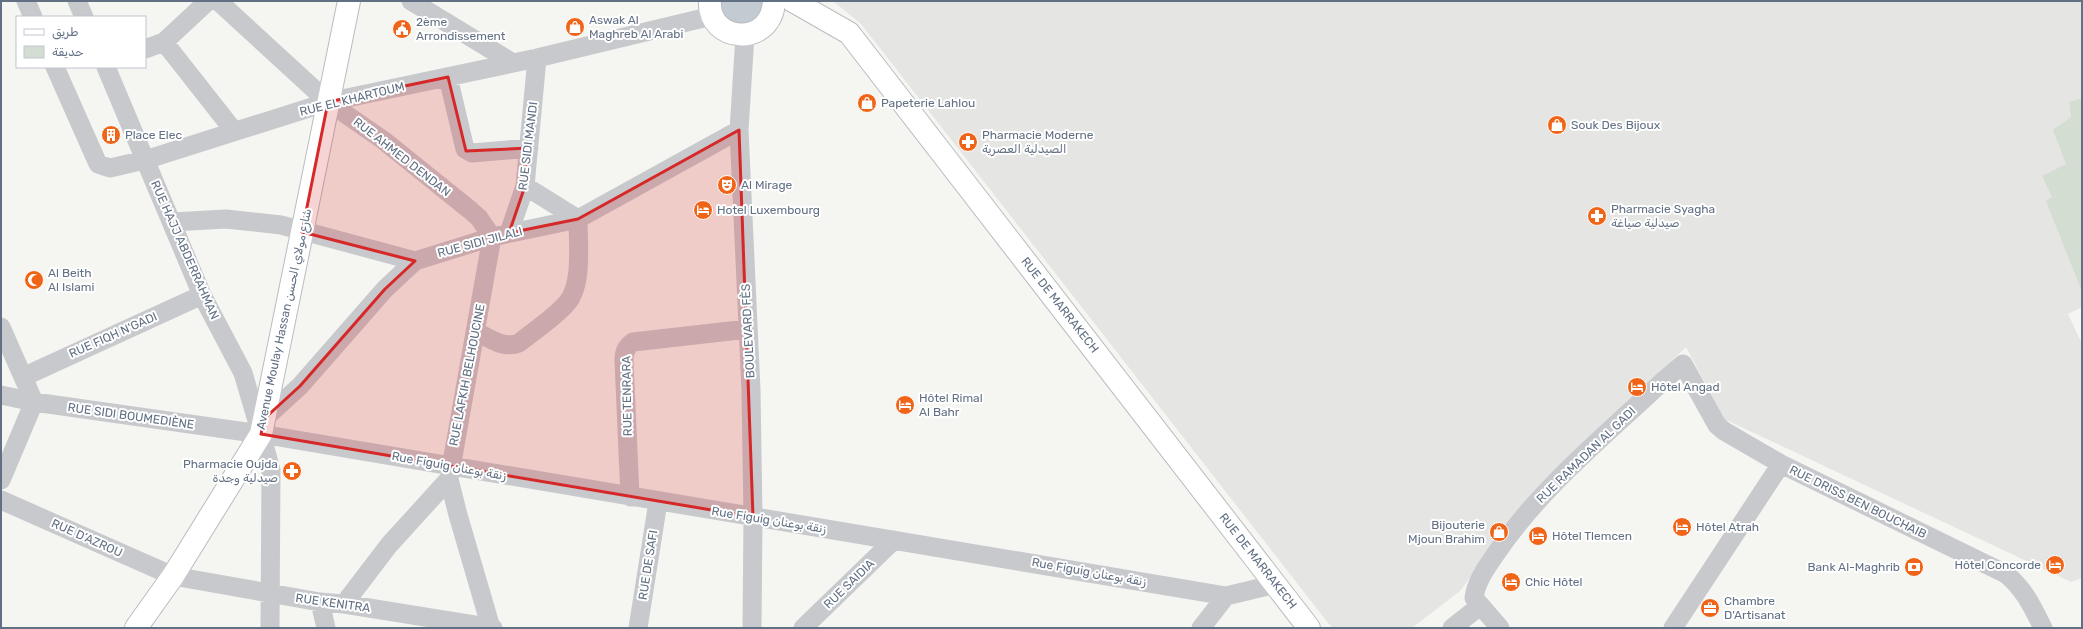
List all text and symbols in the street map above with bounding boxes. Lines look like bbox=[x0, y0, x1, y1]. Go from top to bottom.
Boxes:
place label: Aswak Al Maghreb Al Arabi bbox=[589, 13, 683, 41]
place label: 2ème Arrondissement bbox=[416, 15, 506, 43]
legend bbox=[16, 16, 146, 68]
shop icon: Aswak Al Maghreb Al Arabi bbox=[564, 16, 586, 38]
public building icon: 2ème Arrondissement bbox=[391, 18, 413, 40]
text: طريق bbox=[52, 25, 78, 40]
text: حديقة bbox=[52, 45, 84, 59]
street label: RUE EL KHARTOUM bbox=[298, 79, 406, 119]
shop icon: Papeterie Lahlou bbox=[856, 92, 878, 114]
place label: Papeterie Lahlou bbox=[881, 96, 975, 110]
street label: RUE SIDI MANDI bbox=[516, 101, 540, 191]
shop icon: Souk Des Bijoux bbox=[1546, 114, 1568, 136]
street label: RUE AHMED DENDAN bbox=[351, 115, 453, 199]
place label: Souk Des Bijoux bbox=[1571, 118, 1661, 132]
building icon: Place Elec bbox=[100, 124, 122, 146]
place label: Place Elec bbox=[125, 128, 182, 142]
place label: Pharmacie Moderne الصيدلية العصرية bbox=[982, 128, 1094, 157]
pharmacy icon: Pharmacie Moderne الصيدلية العصرية bbox=[957, 131, 979, 153]
theatre icon: Al Mirage bbox=[716, 174, 738, 196]
street label: RUE HAJJ ABDERRAHMAN bbox=[148, 178, 222, 322]
place label: Al Mirage bbox=[741, 178, 793, 192]
hotel icon: Hotel Luxembourg bbox=[692, 199, 714, 221]
place label: Pharmacie Syagha صيدلية صياغة bbox=[1611, 202, 1715, 230]
place label: Hotel Luxembourg bbox=[717, 203, 820, 217]
pharmacy icon: Pharmacie Syagha صيدلية صياغة bbox=[1586, 205, 1608, 227]
street label: Avenue Moulay Hassan شارع مولاي الحسن bbox=[254, 207, 316, 431]
street label: RUE SIDI JILALI bbox=[436, 224, 524, 260]
street label: RUE DE MARRAKECH bbox=[1018, 254, 1102, 356]
place label: Al Beith Al Islami bbox=[48, 266, 95, 294]
mosque icon: Al Beith Al Islami bbox=[23, 269, 45, 291]
street label: BOULEVARD FÈS bbox=[739, 283, 757, 379]
street label: RUE LAFKIH BELHOUCINE bbox=[446, 303, 488, 447]
street label: RUE FIQH N'GADI bbox=[67, 309, 159, 361]
street label: RUE TENRARA bbox=[619, 356, 635, 436]
hotel icon: Hôtel Angad bbox=[1626, 376, 1648, 398]
place label: Hôtel Angad bbox=[1651, 380, 1720, 394]
place label: Hôtel Rimal Al Bahr bbox=[919, 391, 983, 419]
hotel icon: Hôtel Rimal Al Bahr bbox=[894, 394, 916, 416]
street label: RUE SIDI BOUMEDIÈNE bbox=[67, 400, 195, 432]
street label: RUE RAMADAN AL GADI bbox=[1534, 404, 1638, 506]
street label: Rue Figuig زنقة بوعنان bbox=[390, 449, 507, 484]
place label: Pharmacie Oujda صيدلية وجدة bbox=[183, 457, 278, 486]
pharmacy icon: Pharmacie Oujda صيدلية وجدة bbox=[281, 460, 303, 482]
street label: RUE DRISS BEN BOUCHAIB bbox=[1787, 463, 1929, 541]
street label: Rue Figuig زنقة بوعنان bbox=[710, 504, 828, 537]
street label: RUE DE MARRAKECH bbox=[1216, 510, 1300, 612]
street label: RUE D’AZROU bbox=[49, 516, 125, 560]
hotel icon: Hôtel Atrah bbox=[1671, 516, 1693, 538]
place label: Bijouterie Mjoun Brahim bbox=[1408, 518, 1485, 546]
place label: Hôtel Atrah bbox=[1696, 520, 1759, 534]
shop icon: Bijouterie Mjoun Brahim bbox=[1488, 521, 1510, 543]
hotel icon: Hôtel Tlemcen bbox=[1527, 525, 1549, 547]
street label: RUE DE SAFI bbox=[636, 529, 660, 601]
place label: Hôtel Tlemcen bbox=[1552, 529, 1632, 543]
hotel icon: Hôtel Concorde bbox=[2044, 554, 2066, 576]
street label: Rue Figuig زنقة بوعنان bbox=[1030, 555, 1147, 590]
street label: RUE SAIDIA bbox=[821, 556, 877, 612]
bank icon: Bank Al-Maghrib bbox=[1903, 556, 1925, 578]
place label: Hôtel Concorde bbox=[1954, 558, 2041, 572]
place label: Bank Al-Maghrib bbox=[1807, 560, 1900, 574]
hotel icon: Chic Hôtel bbox=[1500, 571, 1522, 593]
place label: Chic Hôtel bbox=[1525, 575, 1583, 589]
street label: RUE KENITRA bbox=[295, 591, 371, 615]
place label: Chambre D'Artisanat bbox=[1724, 594, 1786, 622]
office icon: Chambre D'Artisanat bbox=[1699, 597, 1721, 619]

